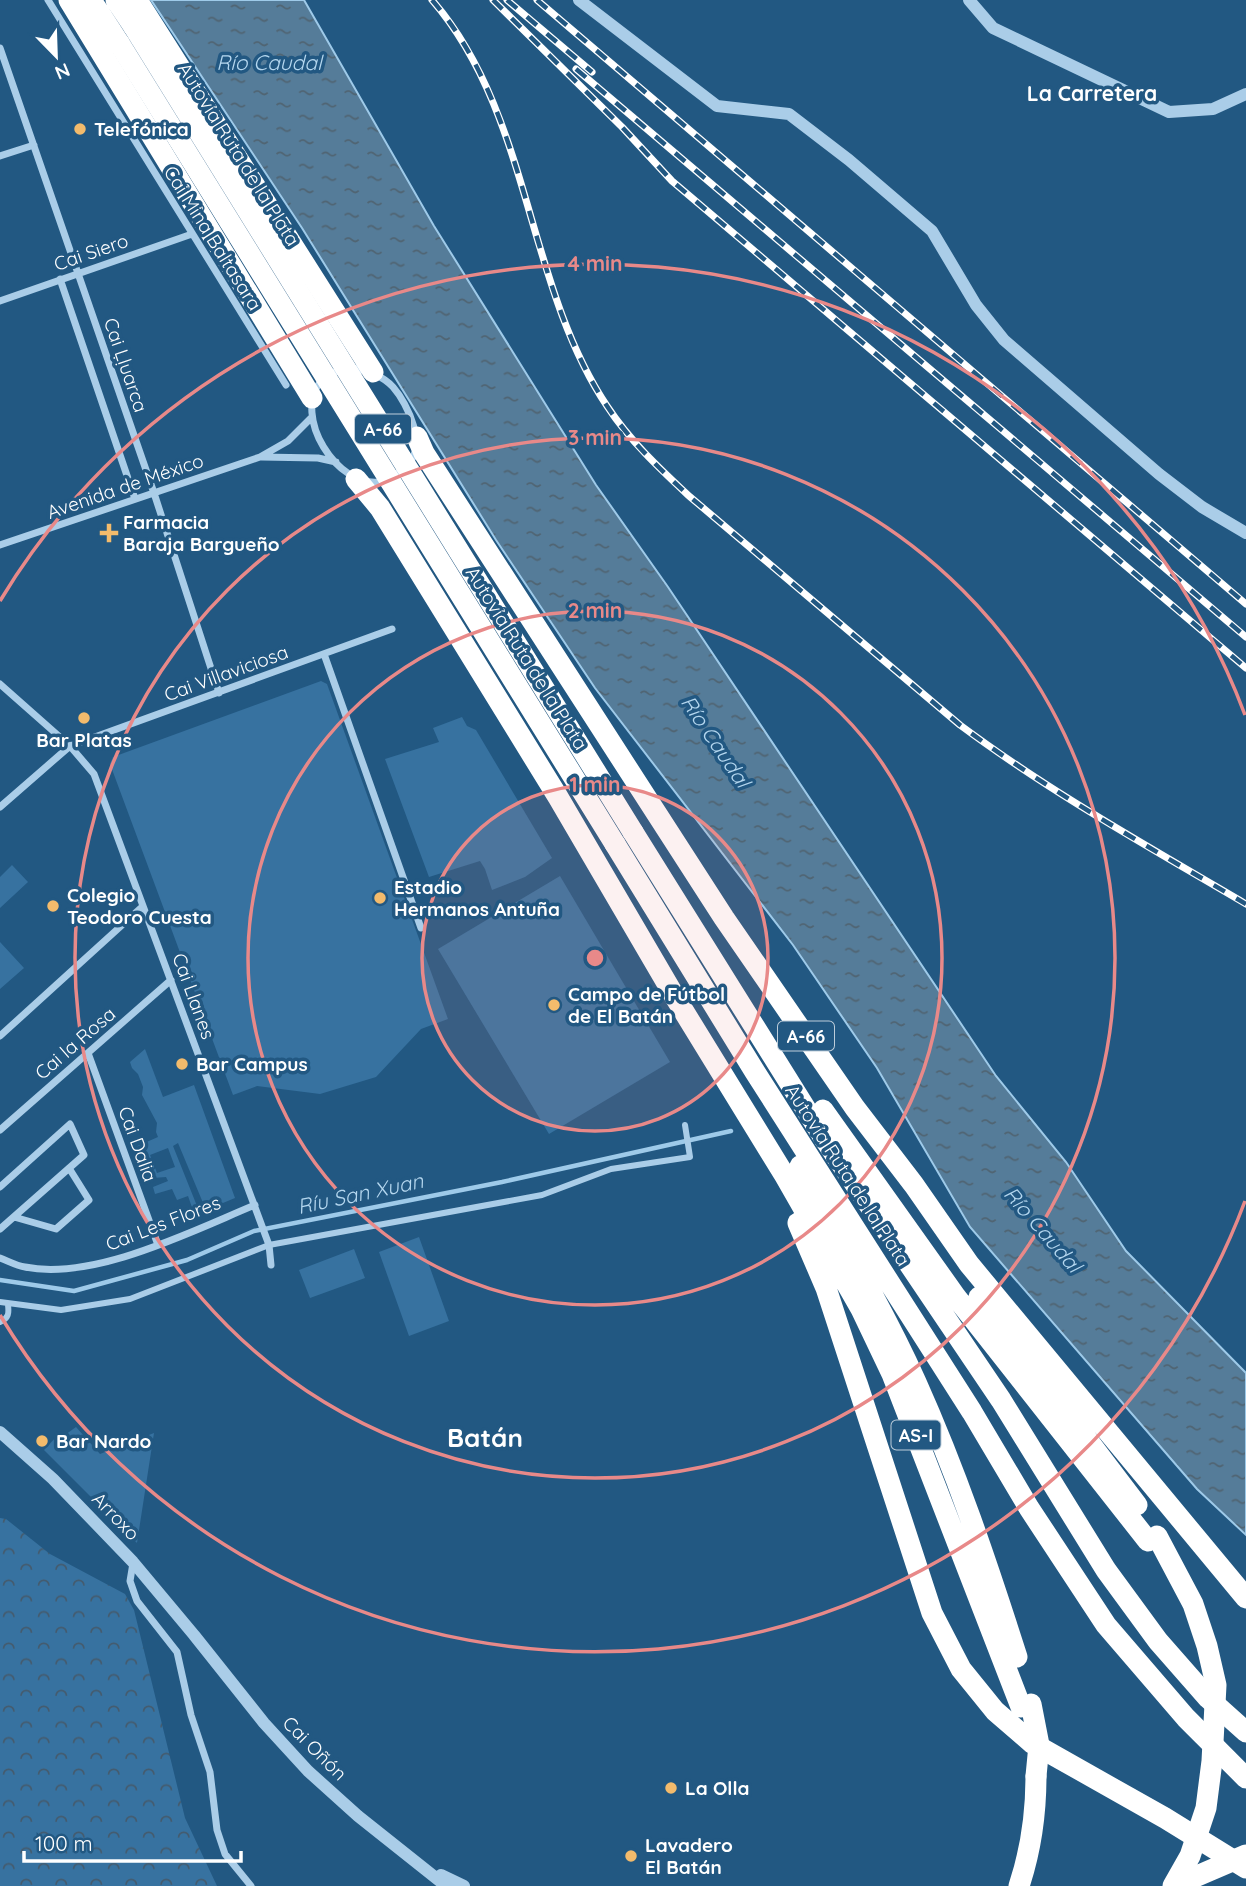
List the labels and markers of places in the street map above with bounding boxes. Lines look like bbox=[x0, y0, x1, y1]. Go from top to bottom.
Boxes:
place label: Telefónica bbox=[94, 117, 189, 141]
marker: Telefónica bbox=[72, 121, 88, 137]
place label: Farmacia Baraja Bargueño bbox=[123, 510, 280, 556]
marker: Farmacia Baraja Bargueño bbox=[101, 525, 117, 541]
marker: Bar Platas bbox=[76, 710, 92, 726]
place label: Bar Platas bbox=[36, 728, 132, 752]
place label: Estadio Hermanos Antuña bbox=[394, 875, 560, 921]
place label: Colegio Teodoro Cuesta bbox=[67, 883, 212, 929]
marker: Estadio Hermanos Antuña bbox=[372, 890, 388, 906]
marker: Colegio Teodoro Cuesta bbox=[45, 898, 61, 914]
centre of rings bbox=[583, 946, 607, 970]
place label: Campo de Fútbol de El Batán bbox=[568, 982, 725, 1028]
marker: Campo de Fútbol de El Batán bbox=[546, 997, 562, 1013]
place label: Bar Campus bbox=[196, 1052, 308, 1076]
marker: Bar Campus bbox=[174, 1056, 190, 1072]
place label: Bar Nardo bbox=[56, 1429, 152, 1453]
marker: Bar Nardo bbox=[34, 1433, 50, 1449]
place label: La Olla bbox=[685, 1776, 750, 1800]
marker: La Olla bbox=[663, 1780, 679, 1796]
place label: Lavadero El Batán bbox=[645, 1833, 733, 1879]
marker: Lavadero El Batán bbox=[623, 1848, 639, 1864]

